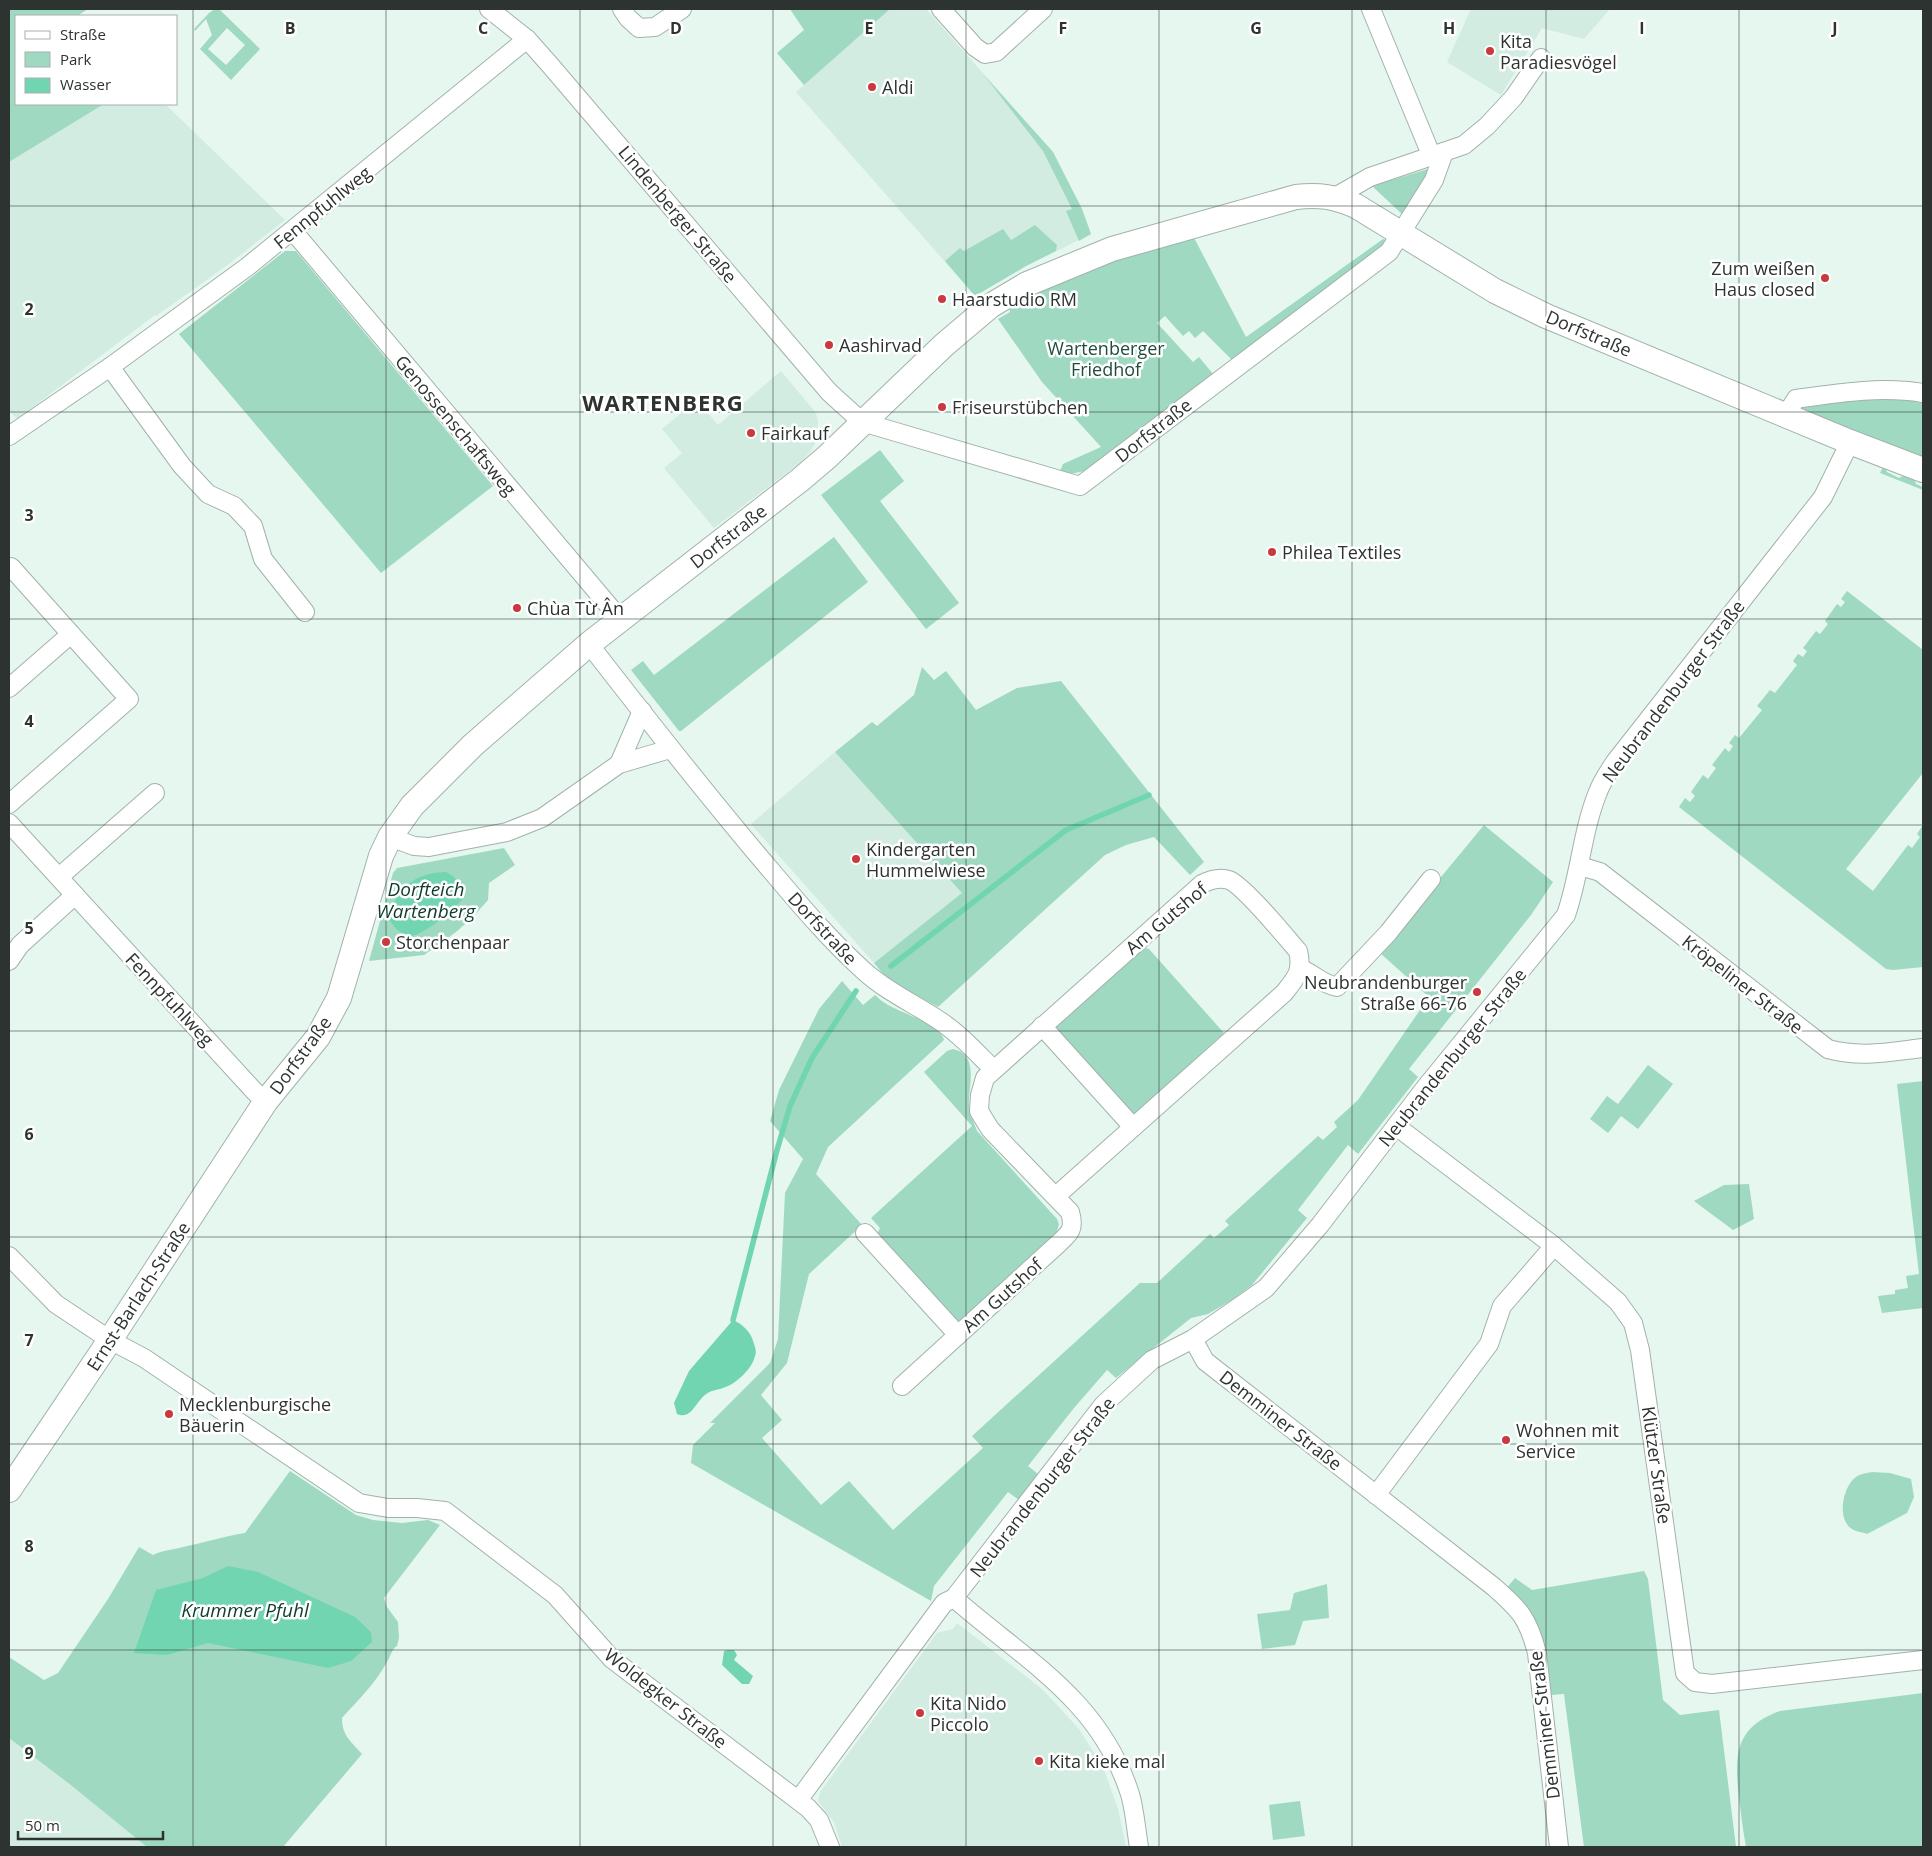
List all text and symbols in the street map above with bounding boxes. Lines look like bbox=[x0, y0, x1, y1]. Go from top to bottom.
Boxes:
legend bbox=[15, 15, 178, 105]
text: B bbox=[285, 17, 295, 39]
text: C bbox=[478, 17, 488, 39]
text: D bbox=[670, 17, 682, 39]
text: E bbox=[865, 17, 874, 39]
text: F bbox=[1059, 17, 1067, 39]
text: G bbox=[1250, 17, 1262, 39]
text: H bbox=[1443, 17, 1455, 39]
text: I bbox=[1639, 17, 1645, 39]
text: J bbox=[1830, 17, 1838, 39]
text: Straße bbox=[60, 24, 106, 44]
place label: Kita Paradiesvögel bbox=[1500, 29, 1617, 74]
marker: Kita Paradiesvögel bbox=[1484, 45, 1496, 57]
text: Park bbox=[60, 49, 91, 69]
text: Wasser bbox=[60, 74, 111, 94]
place label: Aldi bbox=[882, 75, 913, 99]
marker: Aldi bbox=[866, 81, 878, 93]
street label: Lindenberger Straße bbox=[613, 140, 743, 288]
street label: Fennpfuhlweg bbox=[268, 160, 376, 254]
place label: Zum weißen Haus closed bbox=[1711, 256, 1815, 301]
marker: Zum weißen Haus closed bbox=[1819, 272, 1831, 284]
place label: Haarstudio RM bbox=[952, 287, 1077, 311]
marker: Haarstudio RM bbox=[936, 293, 948, 305]
text: 2 bbox=[24, 298, 34, 320]
street label: Dorfstraße bbox=[1542, 304, 1636, 362]
place label: Aashirvad bbox=[839, 333, 922, 357]
park label: Wartenberger Friedhof bbox=[1047, 336, 1165, 381]
marker: Aashirvad bbox=[823, 339, 835, 351]
street label: Genossenschaftsweg bbox=[390, 350, 522, 500]
district label: WARTENBERG bbox=[582, 387, 744, 417]
street label: Dorfstraße bbox=[1110, 393, 1196, 467]
place label: Friseurstübchen bbox=[952, 395, 1088, 419]
marker: Friseurstübchen bbox=[936, 401, 948, 413]
place label: Fairkauf bbox=[761, 421, 830, 445]
marker: Fairkauf bbox=[745, 427, 757, 439]
street label: Dorfstraße bbox=[685, 499, 771, 573]
text: 3 bbox=[24, 504, 34, 526]
place label: Philea Textiles bbox=[1282, 540, 1401, 564]
marker: Philea Textiles bbox=[1266, 546, 1278, 558]
street label: Neubrandenburger Straße bbox=[1596, 595, 1750, 787]
place label: Chùa Từ Ân bbox=[527, 596, 624, 620]
marker: Chùa Từ Ân bbox=[511, 602, 523, 614]
text: 4 bbox=[24, 710, 34, 732]
place label: Kindergarten Hummelwiese bbox=[866, 837, 986, 882]
marker: Kindergarten Hummelwiese bbox=[850, 853, 862, 865]
water label: Dorfteich Wartenberg bbox=[377, 876, 477, 924]
street label: Am Gutshof bbox=[1120, 876, 1213, 959]
street label: Dorfstraße bbox=[783, 887, 863, 969]
text: 5 bbox=[24, 917, 34, 939]
street label: Kröpeliner Straße bbox=[1677, 929, 1809, 1039]
place label: Storchenpaar bbox=[396, 930, 510, 954]
marker: Storchenpaar bbox=[380, 936, 392, 948]
street label: Fennpfuhlweg bbox=[121, 947, 220, 1051]
street label: Neubrandenburger Straße bbox=[1373, 963, 1531, 1151]
place label: Neubrandenburger Straße 66-76 bbox=[1304, 970, 1468, 1015]
marker: Neubrandenburger Straße 66-76 bbox=[1471, 986, 1483, 998]
street label: Dorfstraße bbox=[264, 1011, 336, 1099]
text: 6 bbox=[24, 1123, 34, 1145]
street label: Ernst-Barlach-Straße bbox=[81, 1217, 195, 1375]
street label: Am Gutshof bbox=[957, 1252, 1048, 1337]
text: 7 bbox=[24, 1329, 34, 1351]
street label: Demminer Straße bbox=[1215, 1365, 1347, 1475]
place label: Mecklenburgische Bäuerin bbox=[179, 1392, 331, 1437]
street label: Neubrandenburger Straße bbox=[964, 1392, 1120, 1582]
street label: Klützer Straße bbox=[1637, 1405, 1677, 1525]
marker: Mecklenburgische Bäuerin bbox=[163, 1408, 175, 1420]
place label: Wohnen mit Service bbox=[1516, 1418, 1619, 1463]
marker: Wohnen mit Service bbox=[1500, 1434, 1512, 1446]
text: 8 bbox=[24, 1535, 34, 1557]
water label: Krummer Pfuhl bbox=[181, 1597, 310, 1623]
street label: Woldegker Straße bbox=[600, 1643, 732, 1753]
street label: Demminer Straße bbox=[1523, 1649, 1565, 1801]
place label: Kita Nido Piccolo bbox=[930, 1691, 1007, 1736]
marker: Kita Nido Piccolo bbox=[914, 1707, 926, 1719]
text: 9 bbox=[24, 1742, 34, 1764]
place label: Kita kieke mal bbox=[1049, 1749, 1165, 1773]
marker: Kita kieke mal bbox=[1033, 1755, 1045, 1767]
scale bar bbox=[18, 1808, 162, 1840]
text: 50 m bbox=[25, 1815, 60, 1835]

